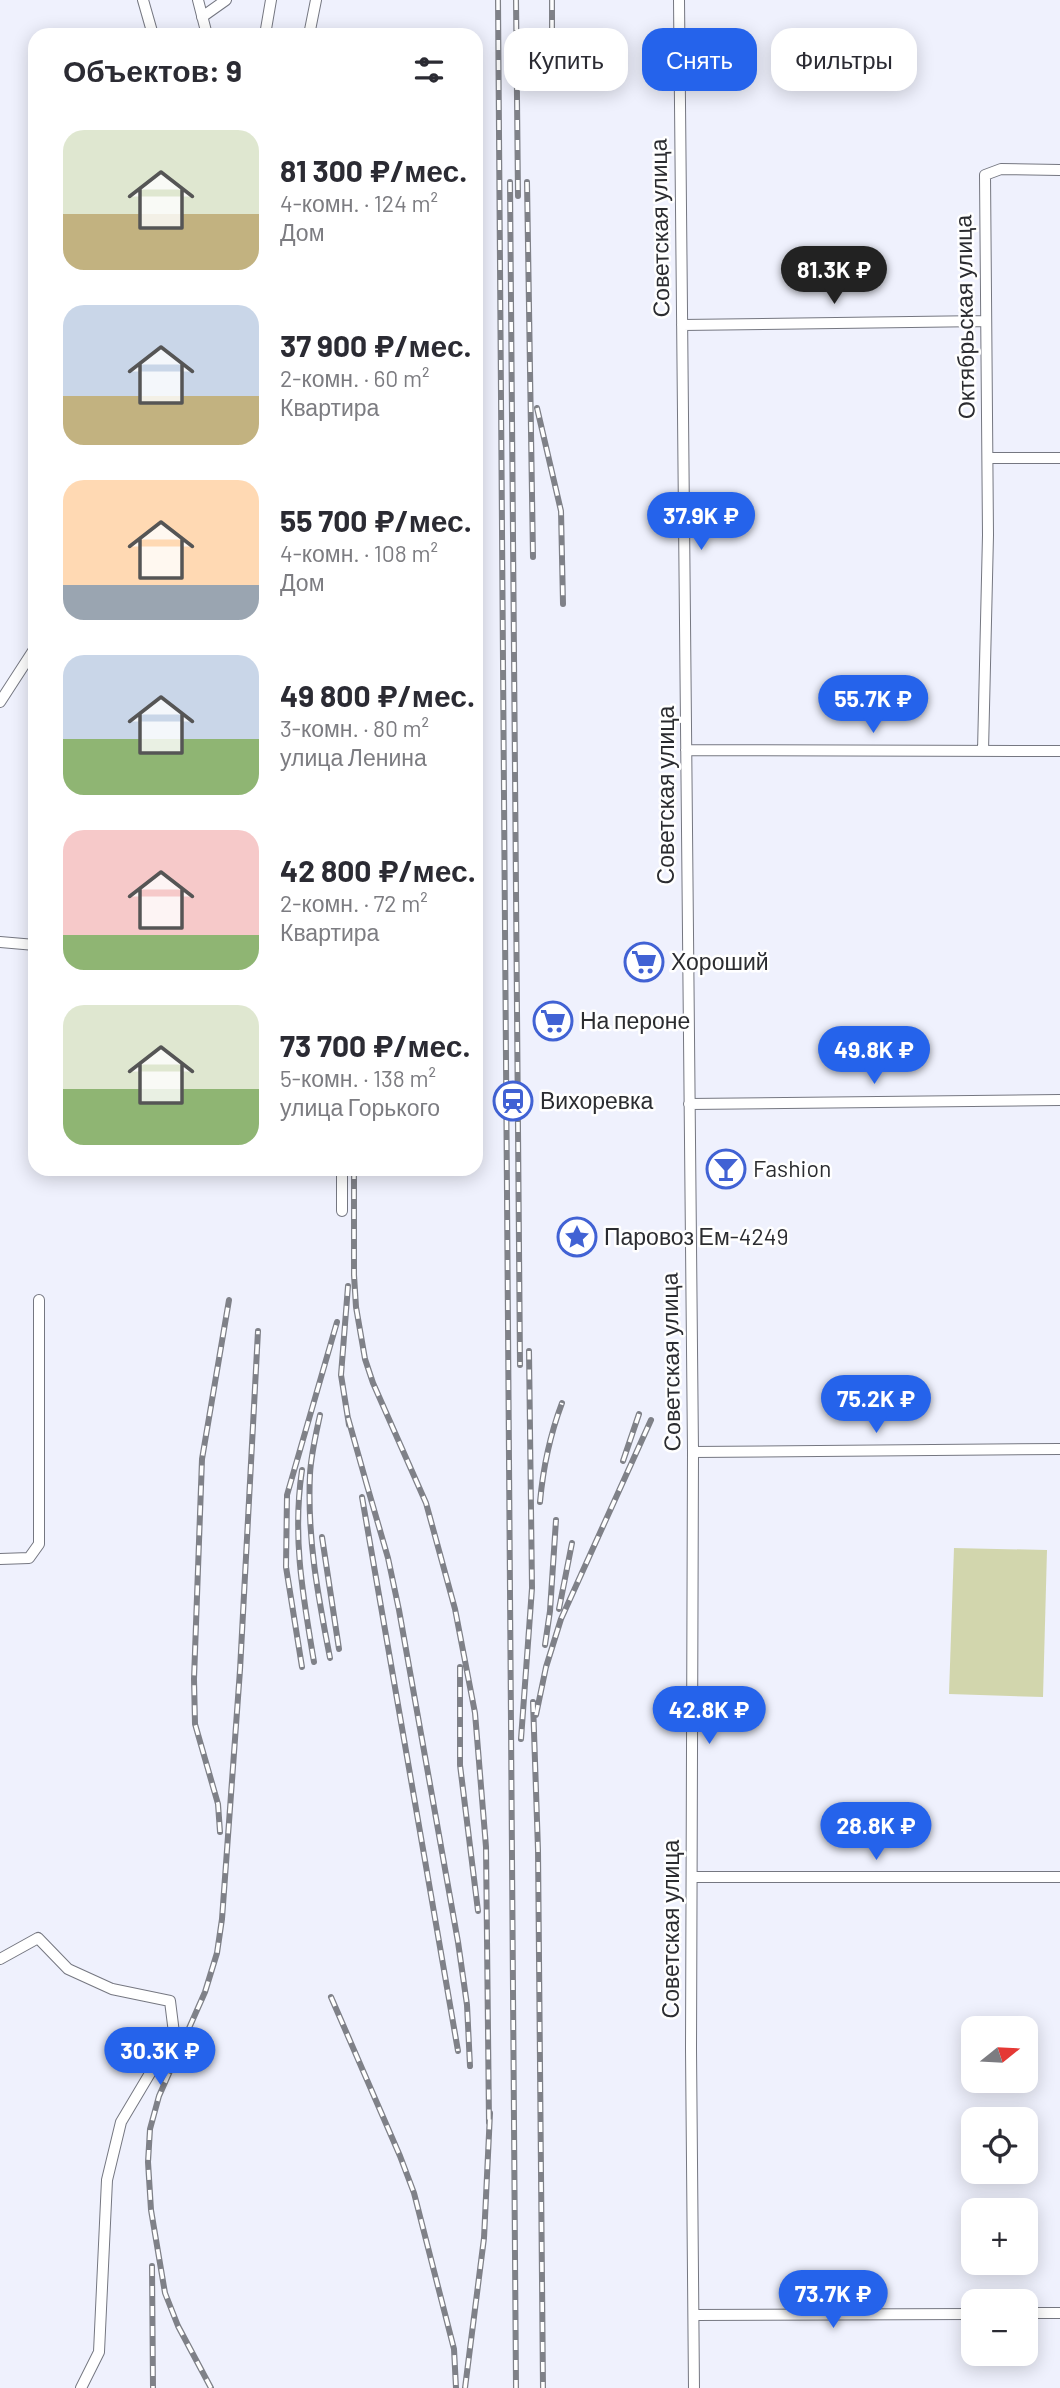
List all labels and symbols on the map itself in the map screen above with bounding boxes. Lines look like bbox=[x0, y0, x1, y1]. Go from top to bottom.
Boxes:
street label: Советская улица bbox=[643, 138, 675, 318]
street label: Октябрьская улица bbox=[948, 214, 980, 419]
pin: 81.3K ₽ bbox=[769, 246, 899, 306]
pin: 37.9K ₽ bbox=[636, 492, 766, 552]
pin: 55.7K ₽ bbox=[808, 676, 938, 735]
street label: Советская улица bbox=[651, 705, 679, 884]
supermarket icon: Хороший bbox=[623, 941, 665, 983]
place label: Хороший bbox=[671, 947, 769, 975]
supermarket icon: На пероне bbox=[532, 1000, 574, 1042]
place label: На пероне bbox=[580, 1006, 690, 1034]
pin: 49.8K ₽ bbox=[809, 1026, 939, 1086]
station icon: Вихоревка bbox=[492, 1080, 534, 1122]
place label: Вихоревка bbox=[540, 1086, 654, 1114]
bar icon: Fashion bbox=[705, 1148, 747, 1190]
place label: Fashion bbox=[753, 1154, 831, 1182]
place icon: Паровоз Ем-4249 bbox=[556, 1216, 598, 1258]
place label: Паровоз Ем-4249 bbox=[604, 1222, 788, 1250]
street label: Советская улица bbox=[654, 1272, 686, 1452]
pin: 75.2K ₽ bbox=[811, 1376, 941, 1435]
pin: 42.8K ₽ bbox=[644, 1686, 774, 1746]
pin: 28.8K ₽ bbox=[811, 1802, 941, 1862]
street label: Советская улица bbox=[656, 1839, 684, 2018]
north arrow bbox=[961, 2016, 1038, 2093]
pin: 30.3K ₽ bbox=[95, 2028, 225, 2087]
pin: 73.7K ₽ bbox=[768, 2270, 898, 2330]

